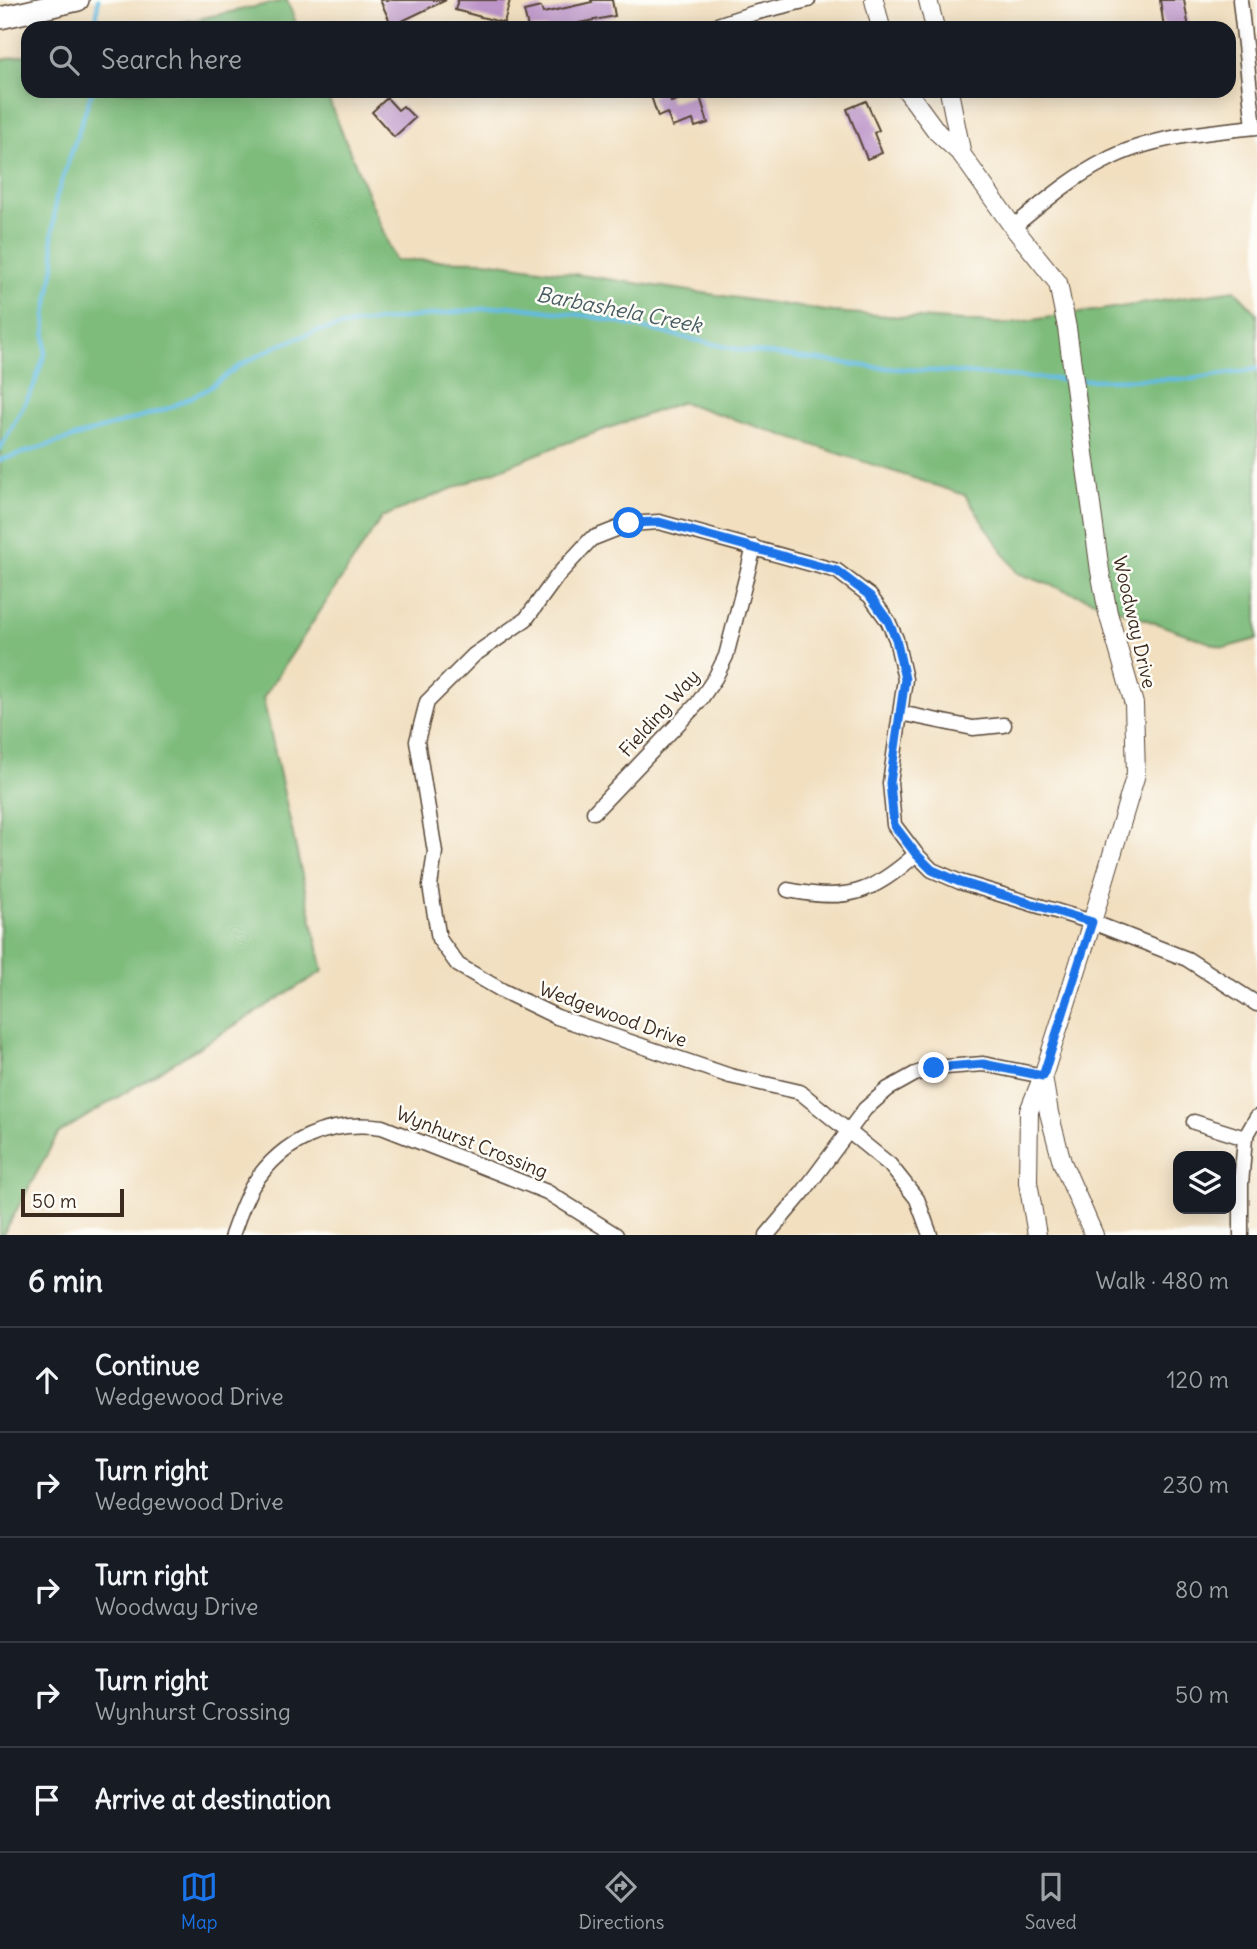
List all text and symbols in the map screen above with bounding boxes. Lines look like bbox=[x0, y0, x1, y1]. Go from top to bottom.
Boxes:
search box bbox=[21, 21, 1236, 98]
icon: search bbox=[45, 41, 83, 79]
text: Search here bbox=[101, 43, 242, 76]
water label: Barbashela Creek bbox=[534, 280, 705, 339]
route start bbox=[613, 507, 644, 538]
street label: Woodway Drive bbox=[1108, 553, 1162, 691]
street label: Fielding Way bbox=[614, 664, 704, 762]
street label: Wedgewood Drive bbox=[536, 976, 690, 1052]
route end bbox=[918, 1052, 949, 1083]
street label: Wynhurst Crossing bbox=[393, 1101, 551, 1183]
map controls bbox=[1173, 1151, 1236, 1214]
button: layers bbox=[1173, 1151, 1236, 1214]
scale bar bbox=[21, 1186, 124, 1218]
text: 50 m bbox=[32, 1189, 77, 1213]
text: 6 min bbox=[28, 1262, 103, 1300]
text: Walk · 480 m bbox=[1095, 1266, 1229, 1295]
text: Continue bbox=[95, 1349, 200, 1382]
icon: ahead bbox=[28, 1361, 66, 1399]
text: 120 m bbox=[1166, 1365, 1229, 1394]
text: Wedgewood Drive bbox=[95, 1382, 284, 1411]
text: Turn right bbox=[95, 1454, 208, 1487]
icon: right bbox=[28, 1466, 66, 1504]
text: 230 m bbox=[1163, 1470, 1229, 1499]
text: Wedgewood Drive bbox=[95, 1487, 284, 1516]
text: Turn right bbox=[95, 1559, 208, 1592]
icon: right bbox=[28, 1571, 66, 1609]
text: 80 m bbox=[1175, 1575, 1229, 1604]
text: Woodway Drive bbox=[95, 1592, 259, 1621]
text: Turn right bbox=[95, 1664, 208, 1697]
icon: right bbox=[28, 1676, 66, 1714]
text: 50 m bbox=[1175, 1680, 1229, 1709]
text: Wynhurst Crossing bbox=[95, 1697, 291, 1726]
icon: arrive bbox=[28, 1781, 66, 1819]
text: Arrive at destination bbox=[95, 1783, 331, 1816]
tab: Map bbox=[180, 1868, 218, 1934]
tab: Directions bbox=[579, 1868, 664, 1934]
tab: Saved bbox=[1025, 1868, 1077, 1934]

